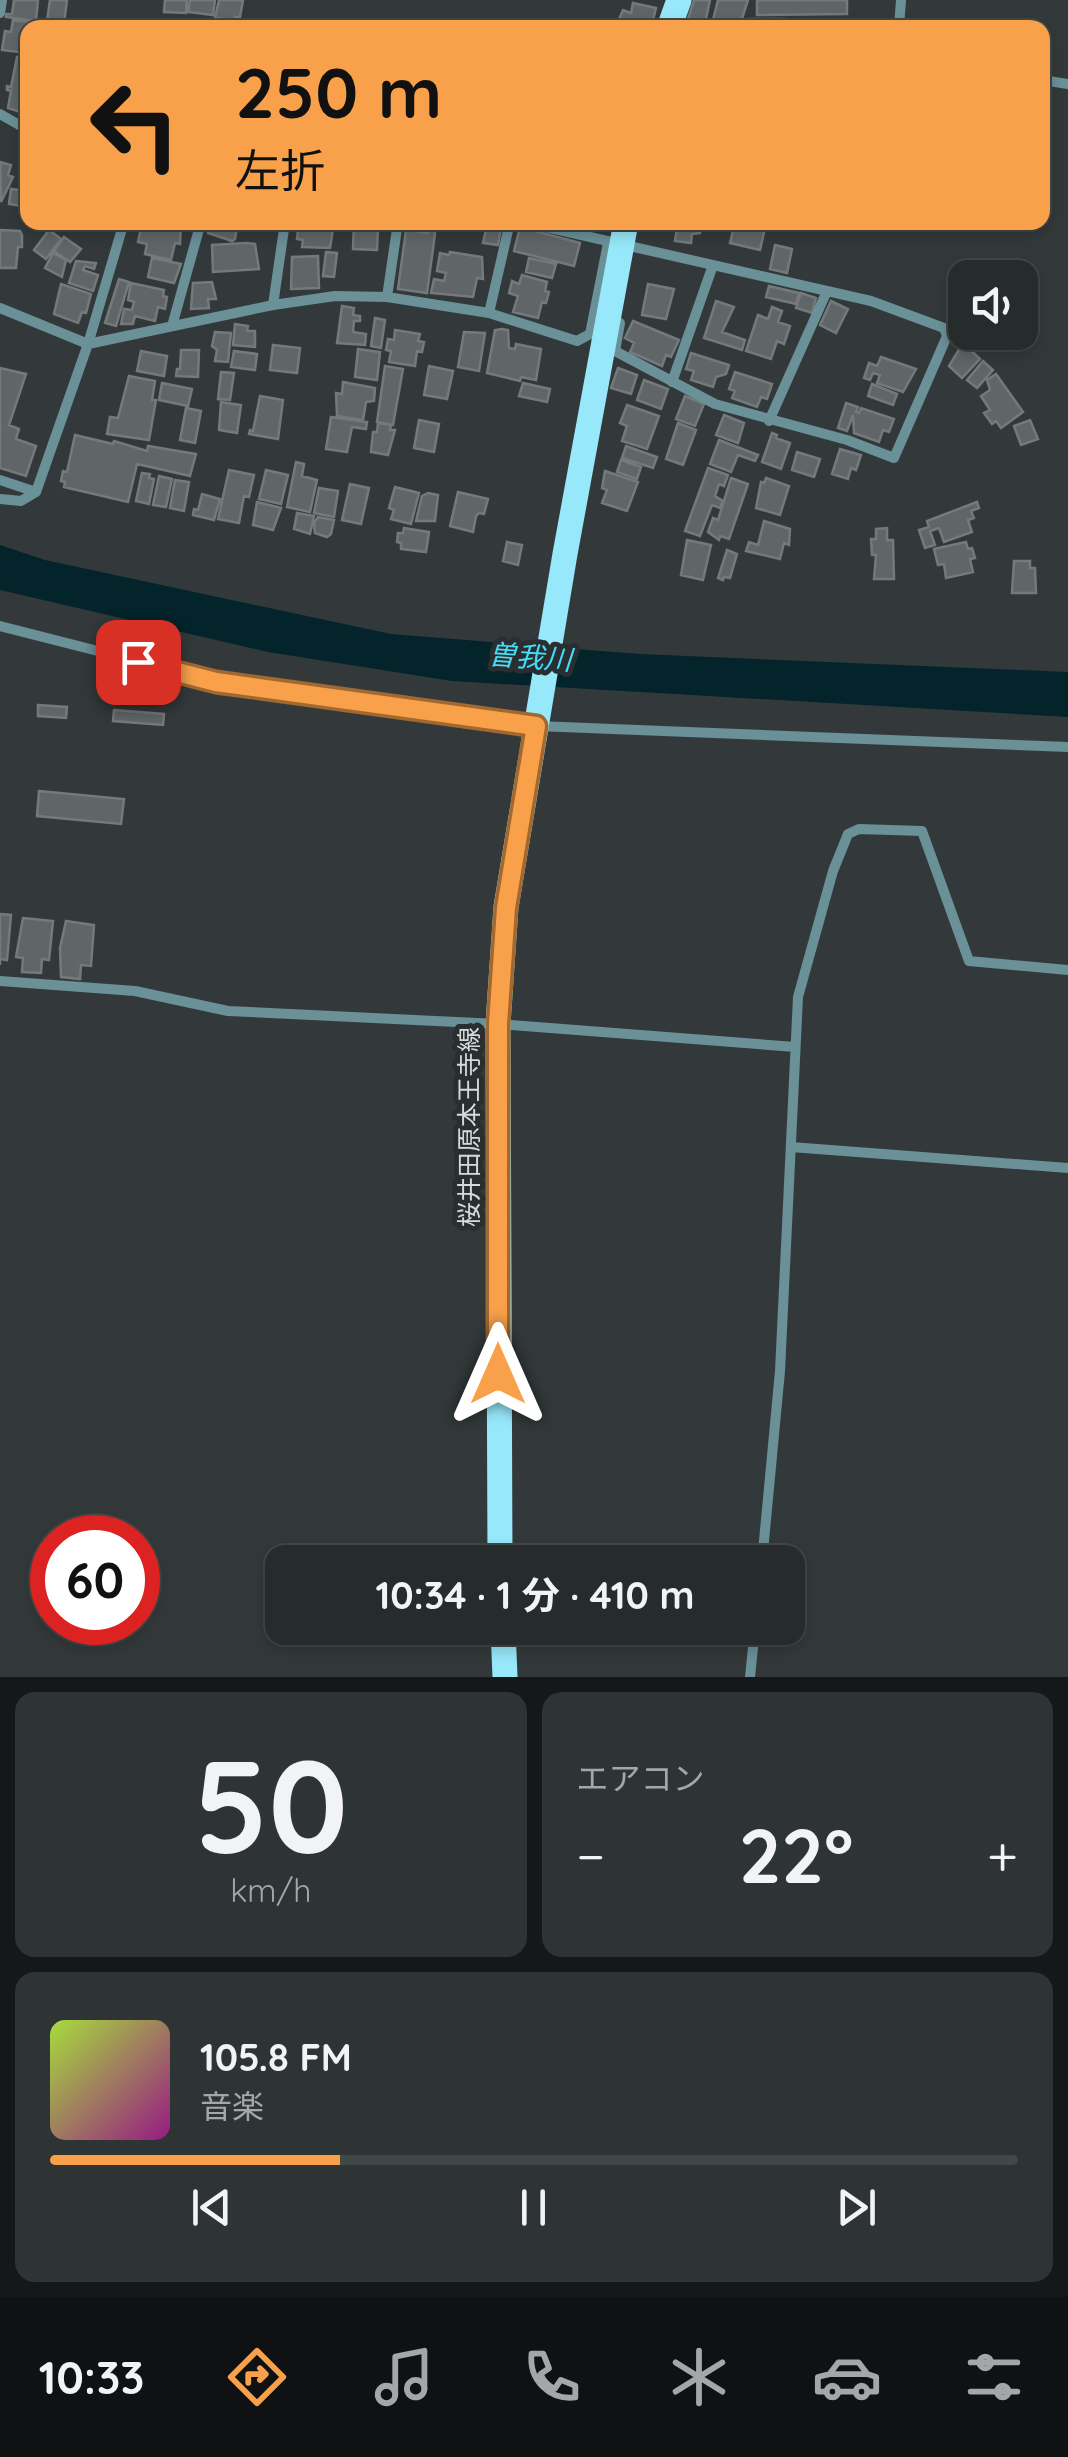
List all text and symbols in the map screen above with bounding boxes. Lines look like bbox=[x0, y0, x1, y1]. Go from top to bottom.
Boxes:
text: 250 m bbox=[235, 48, 442, 136]
icon: left bbox=[70, 60, 200, 190]
text: 左折 bbox=[235, 142, 325, 198]
map controls bbox=[948, 260, 1038, 350]
button: sound bbox=[948, 260, 1038, 350]
pin bbox=[96, 620, 181, 705]
icon: arrive bbox=[111, 635, 166, 690]
water label: 曽我川 bbox=[487, 636, 576, 677]
street label: 桜井田原本王寺線 bbox=[453, 1027, 484, 1227]
position arrow bbox=[446, 1322, 550, 1426]
speed limit sign: 60 bbox=[30, 1515, 160, 1645]
text: 10:34 · 1 分 · 410 m bbox=[375, 1571, 695, 1619]
text: 50 bbox=[193, 1723, 348, 1886]
text: エアコン bbox=[577, 1758, 705, 1798]
text: 22° bbox=[739, 1808, 853, 1902]
text: − bbox=[577, 1821, 605, 1890]
text: + bbox=[987, 1821, 1018, 1890]
text: km/h bbox=[230, 1870, 311, 1910]
text: 105.8 FM bbox=[200, 2033, 352, 2081]
text: 音楽 bbox=[200, 2086, 264, 2126]
icon: previous bbox=[184, 2180, 239, 2235]
icon: pause bbox=[506, 2180, 561, 2235]
icon: next bbox=[829, 2180, 884, 2235]
icon: directions bbox=[222, 2342, 292, 2412]
icon: music bbox=[369, 2342, 439, 2412]
icon: phone bbox=[517, 2342, 587, 2412]
icon: climate bbox=[664, 2342, 734, 2412]
icon: car bbox=[812, 2342, 882, 2412]
icon: filters bbox=[959, 2342, 1029, 2412]
text: 10:33 bbox=[39, 2349, 144, 2405]

